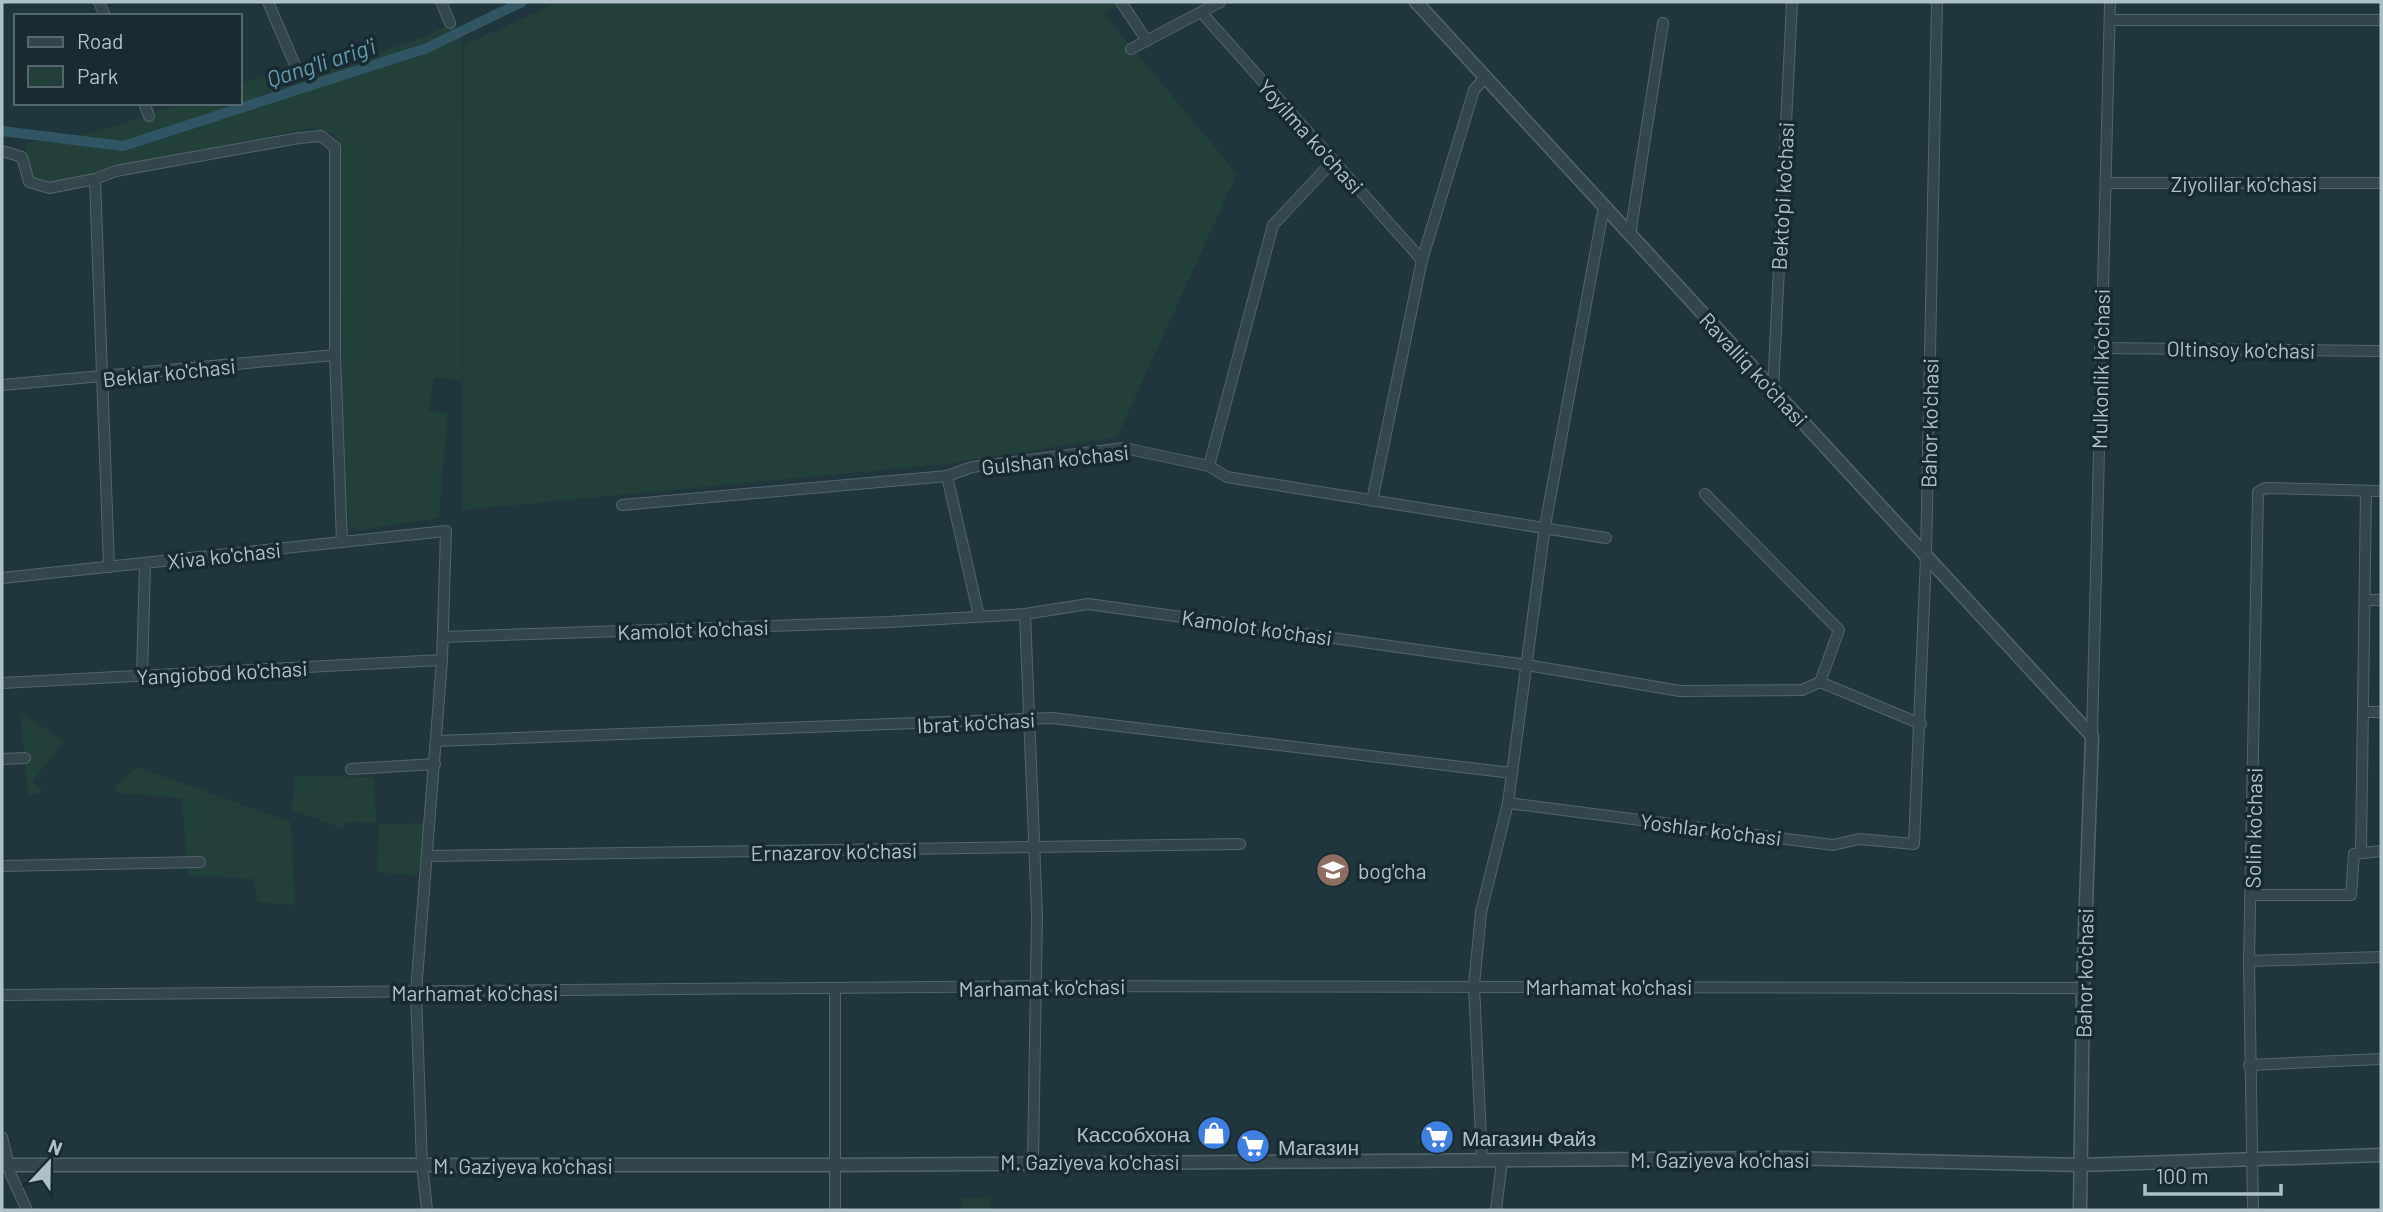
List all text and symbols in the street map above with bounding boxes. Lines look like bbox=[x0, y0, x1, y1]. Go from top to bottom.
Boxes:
legend bbox=[14, 14, 242, 105]
text: Road bbox=[77, 28, 123, 53]
water label: Qang'li arig'i bbox=[263, 31, 379, 93]
text: Park bbox=[77, 63, 118, 88]
street label: Yoyilma ko'chasi bbox=[1253, 74, 1369, 198]
street label: Bekto'pi ko'chasi bbox=[1766, 121, 1798, 271]
street label: Ziyolilar ko'chasi bbox=[2171, 171, 2317, 196]
street label: Mulkonlik ko'chasi bbox=[2086, 289, 2114, 449]
street label: Ravalliq ko'chasi bbox=[1695, 307, 1813, 431]
street label: Oltinsoy ko'chasi bbox=[2166, 335, 2316, 363]
street label: Beklar ko'chasi bbox=[101, 353, 237, 391]
street label: Bahor ko'chasi bbox=[1915, 358, 1943, 488]
street label: Gulshan ko'chasi bbox=[980, 439, 1130, 479]
street label: Xiva ko'chasi bbox=[166, 537, 282, 573]
street label: Kamolot ko'chasi bbox=[1180, 604, 1334, 650]
street label: Kamolot ko'chasi bbox=[617, 614, 769, 644]
street label: Yangiobod ko'chasi bbox=[136, 655, 308, 689]
street label: Ibrat ko'chasi bbox=[916, 706, 1036, 738]
street label: Solin ko'chasi bbox=[2239, 767, 2267, 889]
street label: Yoshlar ko'chasi bbox=[1639, 808, 1783, 850]
street label: Ernazarov ko'chasi bbox=[750, 837, 918, 865]
school or university icon: bog'cha bbox=[1314, 851, 1352, 889]
place label: bog'cha bbox=[1358, 858, 1426, 883]
street label: Bahor ko'chasi bbox=[2070, 908, 2098, 1038]
street label: Marhamat ko'chasi bbox=[958, 973, 1126, 1001]
street label: Marhamat ko'chasi bbox=[1526, 974, 1692, 999]
street label: Marhamat ko'chasi bbox=[392, 980, 558, 1005]
shop icon: Кассобхона bbox=[1195, 1114, 1233, 1152]
supermarket icon: Магазин Файз bbox=[1418, 1118, 1456, 1156]
place label: Кассобхона bbox=[1077, 1121, 1190, 1146]
place label: Магазин Файз bbox=[1462, 1125, 1596, 1150]
supermarket icon: Магазин bbox=[1234, 1127, 1272, 1165]
north arrow bbox=[14, 1128, 84, 1198]
text: N bbox=[45, 1134, 66, 1160]
place label: Магазин bbox=[1278, 1134, 1359, 1159]
street label: M. Gaziyeva ko'chasi bbox=[1630, 1147, 1810, 1172]
street label: M. Gaziyeva ko'chasi bbox=[1000, 1149, 1180, 1174]
scale bar bbox=[2145, 1152, 2282, 1196]
street label: M. Gaziyeva ko'chasi bbox=[433, 1153, 613, 1178]
text: 100 m bbox=[2156, 1163, 2209, 1188]

